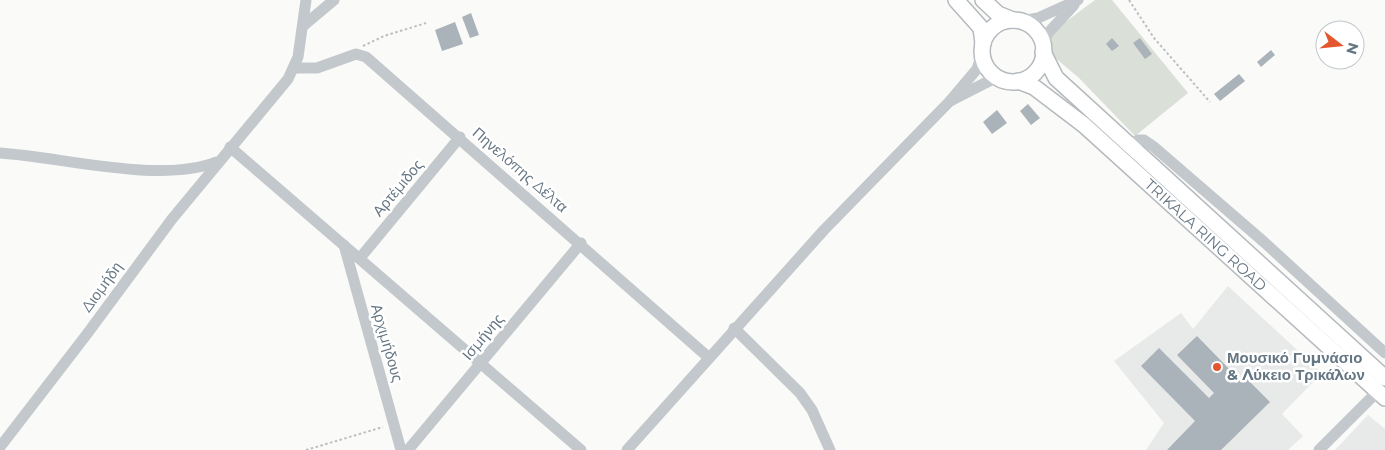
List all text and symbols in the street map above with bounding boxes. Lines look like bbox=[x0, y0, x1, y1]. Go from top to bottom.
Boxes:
north arrow bbox=[1315, 20, 1365, 70]
text: N bbox=[1342, 41, 1363, 57]
street label: Πηνελόπης Δέλτα bbox=[469, 123, 572, 216]
street label: Αρτέμιδος bbox=[368, 155, 427, 220]
street label: TRIKALA RING ROAD bbox=[1141, 175, 1271, 295]
street label: Διομήδη bbox=[77, 258, 126, 316]
street label: Αρχιμήδους bbox=[367, 302, 408, 384]
street label: Ισμήνης bbox=[458, 309, 508, 364]
place label: Μουσικό Γυμνάσιο & Λύκειο Τρικάλων bbox=[1227, 348, 1365, 384]
marker: Μουσικό Γυμνάσιο & Λύκειο Τρικάλων bbox=[1211, 361, 1223, 373]

